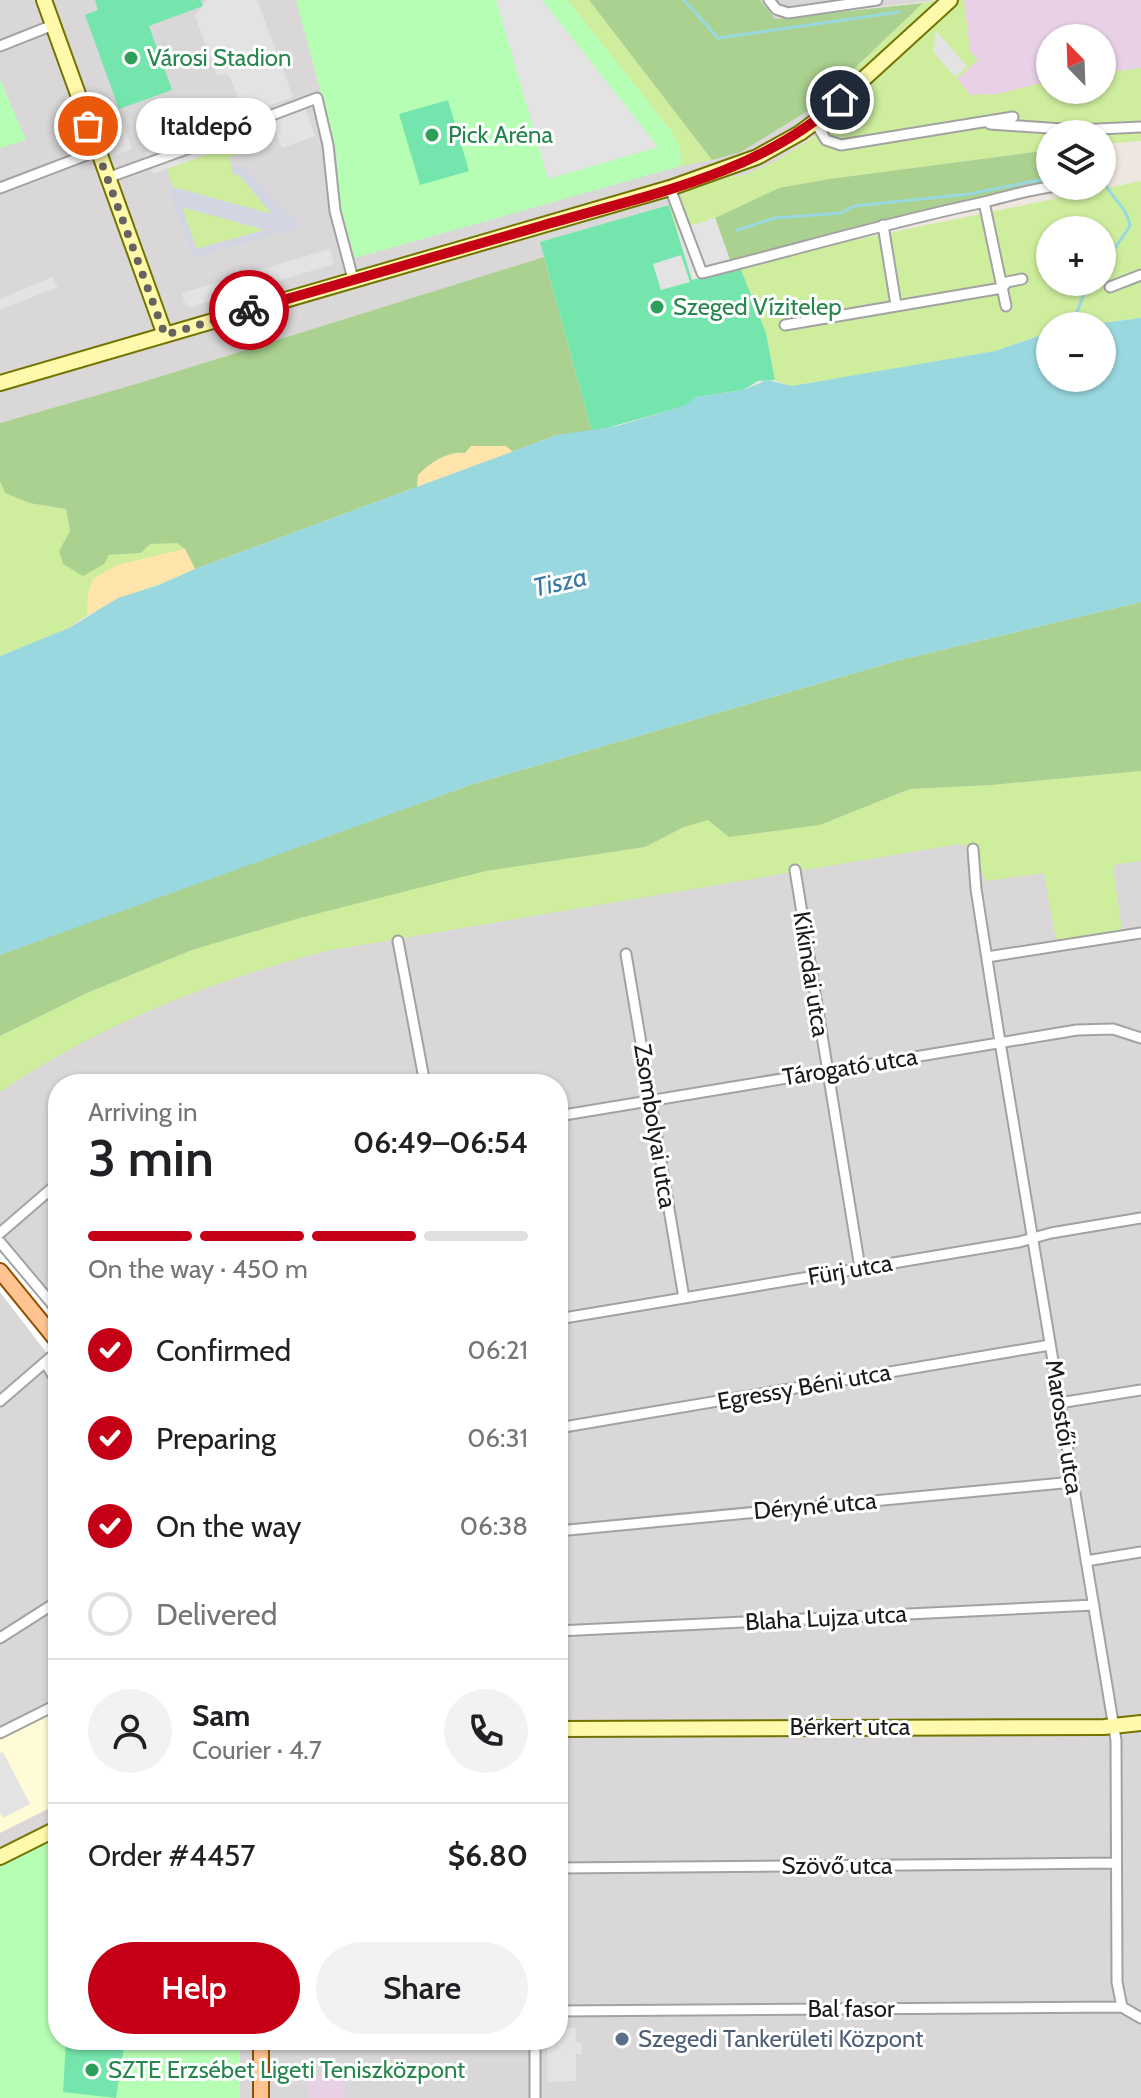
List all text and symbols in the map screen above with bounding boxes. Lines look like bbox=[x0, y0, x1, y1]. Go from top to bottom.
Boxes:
north arrow bbox=[1036, 24, 1116, 104]
map controls bbox=[1036, 24, 1116, 392]
place label: Városi Stadion bbox=[147, 43, 291, 72]
marker: Városi Stadion bbox=[122, 49, 140, 67]
pin bbox=[806, 66, 874, 134]
icon: home bbox=[818, 78, 862, 122]
pin bbox=[54, 92, 122, 160]
callout: Italdepó bbox=[136, 98, 276, 154]
icon: bag bbox=[66, 104, 110, 148]
text: Italdepó bbox=[160, 110, 252, 142]
place label: Pick Aréna bbox=[448, 120, 553, 149]
button: layers bbox=[1036, 120, 1116, 200]
marker: Pick Aréna bbox=[423, 126, 441, 144]
button: + bbox=[1036, 216, 1116, 296]
courier bbox=[209, 270, 289, 350]
icon: bike bbox=[227, 288, 271, 332]
place label: Szeged Vízitelep bbox=[673, 292, 842, 321]
marker: Szeged Vízitelep bbox=[648, 298, 666, 316]
button: − bbox=[1036, 312, 1116, 392]
water label: Tisza bbox=[530, 560, 590, 604]
street label: Kikindai utca bbox=[787, 909, 836, 1039]
street label: Tárogató utca bbox=[780, 1041, 920, 1091]
street label: Zsombolyai utca bbox=[628, 1042, 683, 1211]
text: Arriving in bbox=[88, 1096, 198, 1128]
text: 06:49–06:54 bbox=[353, 1124, 528, 1161]
text: 3 min bbox=[88, 1126, 214, 1189]
street label: Fürj utca bbox=[805, 1248, 895, 1291]
text: On the way · 450 m bbox=[88, 1253, 308, 1285]
icon: check bbox=[88, 1328, 132, 1372]
text: Confirmed bbox=[156, 1332, 291, 1369]
text: 06:21 bbox=[468, 1334, 528, 1366]
street label: Egressy Béni utca bbox=[715, 1357, 893, 1416]
street label: Marostői utca bbox=[1040, 1357, 1090, 1497]
icon: check bbox=[88, 1416, 132, 1460]
text: Preparing bbox=[156, 1420, 276, 1457]
text: 06:31 bbox=[467, 1422, 528, 1454]
street label: Déryné utca bbox=[752, 1486, 878, 1525]
icon: check bbox=[88, 1504, 132, 1548]
text: On the way bbox=[156, 1508, 301, 1545]
text: 06:38 bbox=[460, 1510, 528, 1542]
text: Delivered bbox=[156, 1596, 277, 1633]
street label: Blaha Lujza utca bbox=[744, 1599, 908, 1636]
button: person bbox=[88, 1689, 172, 1773]
button: phone bbox=[444, 1689, 528, 1773]
text: Sam bbox=[192, 1697, 250, 1734]
street label: Bérkert utca bbox=[790, 1712, 911, 1741]
text: Courier · 4.7 bbox=[192, 1734, 322, 1766]
text: Order #4457 bbox=[88, 1837, 255, 1874]
text: $6.80 bbox=[448, 1837, 528, 1874]
street label: Szövő utca bbox=[781, 1851, 893, 1880]
button: Help bbox=[88, 1942, 300, 2034]
button: Share bbox=[316, 1942, 528, 2034]
street label: Bal fasor bbox=[808, 1994, 895, 2023]
place label: Szegedi Tankerületi Központ bbox=[638, 2024, 923, 2053]
marker: Szegedi Tankerületi Központ bbox=[613, 2030, 631, 2048]
place label: SZTE Erzsébet Ligeti Teniszközpont bbox=[108, 2055, 465, 2084]
marker: SZTE Erzsébet Ligeti Teniszközpont bbox=[83, 2061, 101, 2079]

